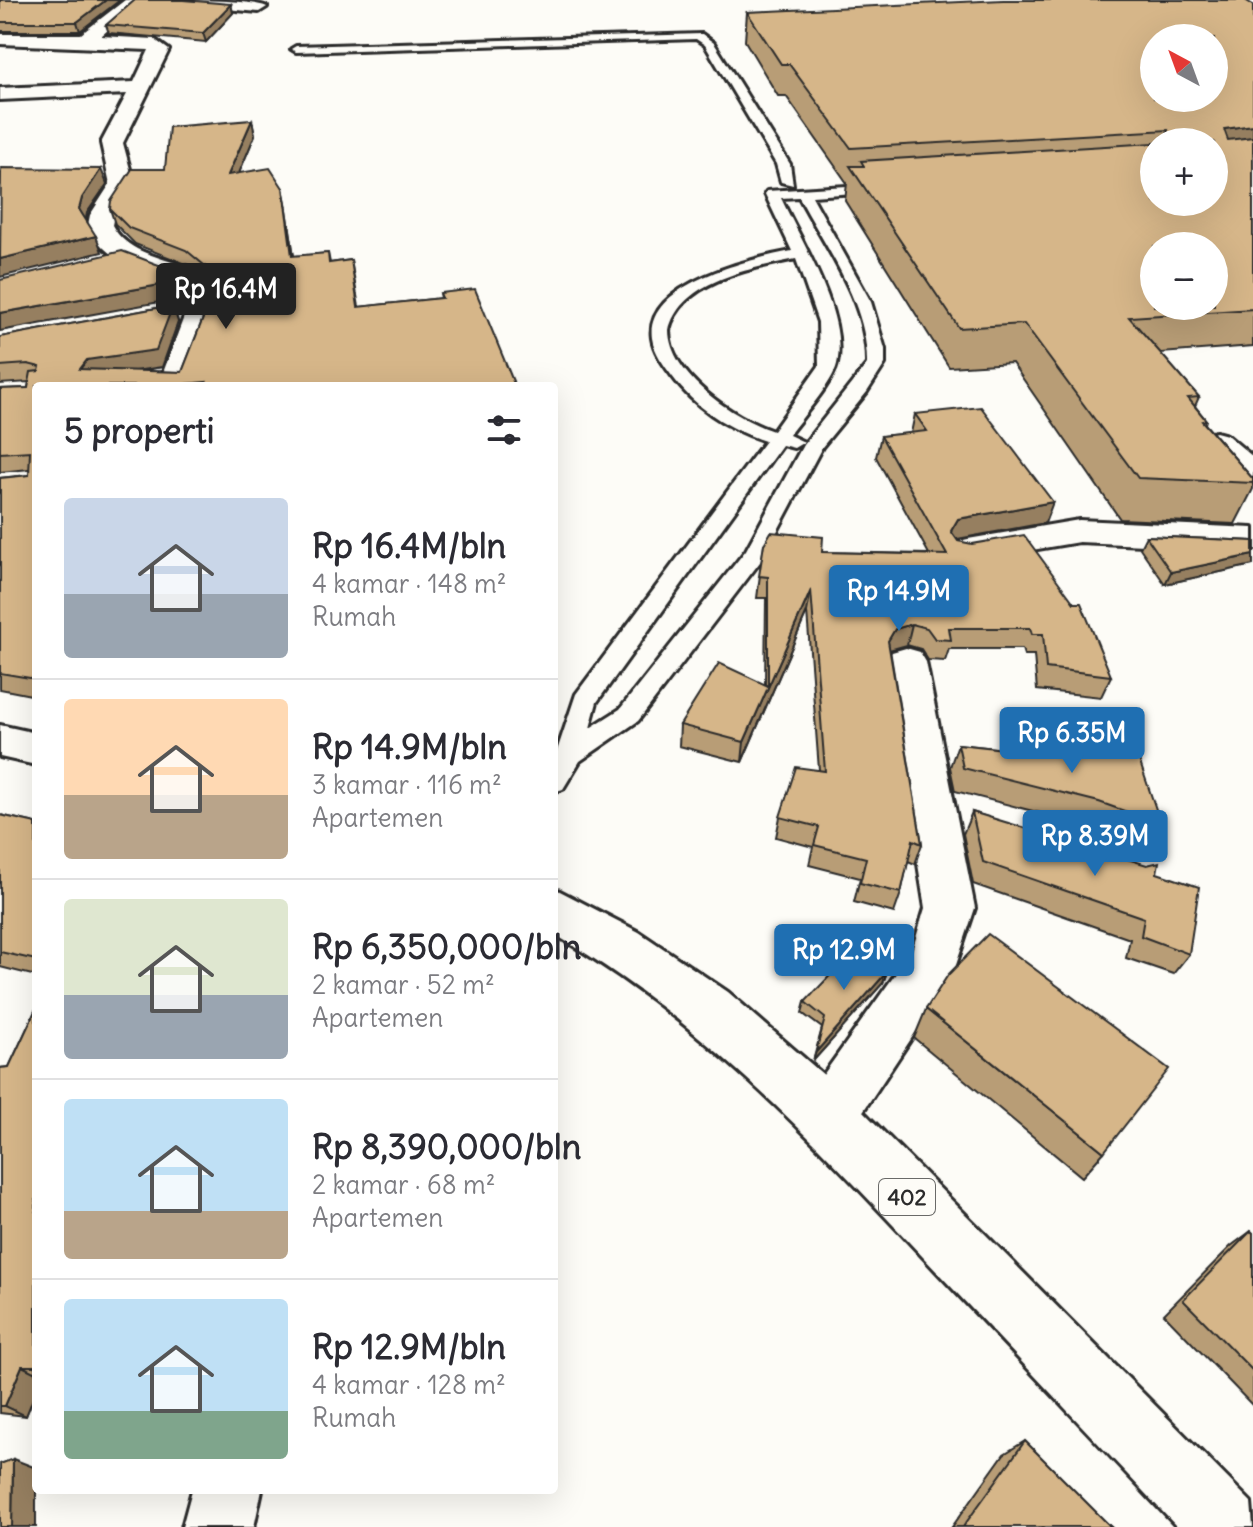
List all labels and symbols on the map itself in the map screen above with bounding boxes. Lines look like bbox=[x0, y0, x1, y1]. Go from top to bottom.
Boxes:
north arrow bbox=[1140, 24, 1228, 112]
pin: Rp 16.4M bbox=[143, 263, 309, 331]
pin: Rp 14.9M bbox=[816, 565, 982, 633]
pin: Rp 6.35M bbox=[989, 707, 1155, 775]
pin: Rp 8.39M bbox=[1012, 810, 1178, 878]
pin: Rp 12.9M bbox=[761, 924, 927, 992]
road number: 402 bbox=[879, 1179, 935, 1215]

